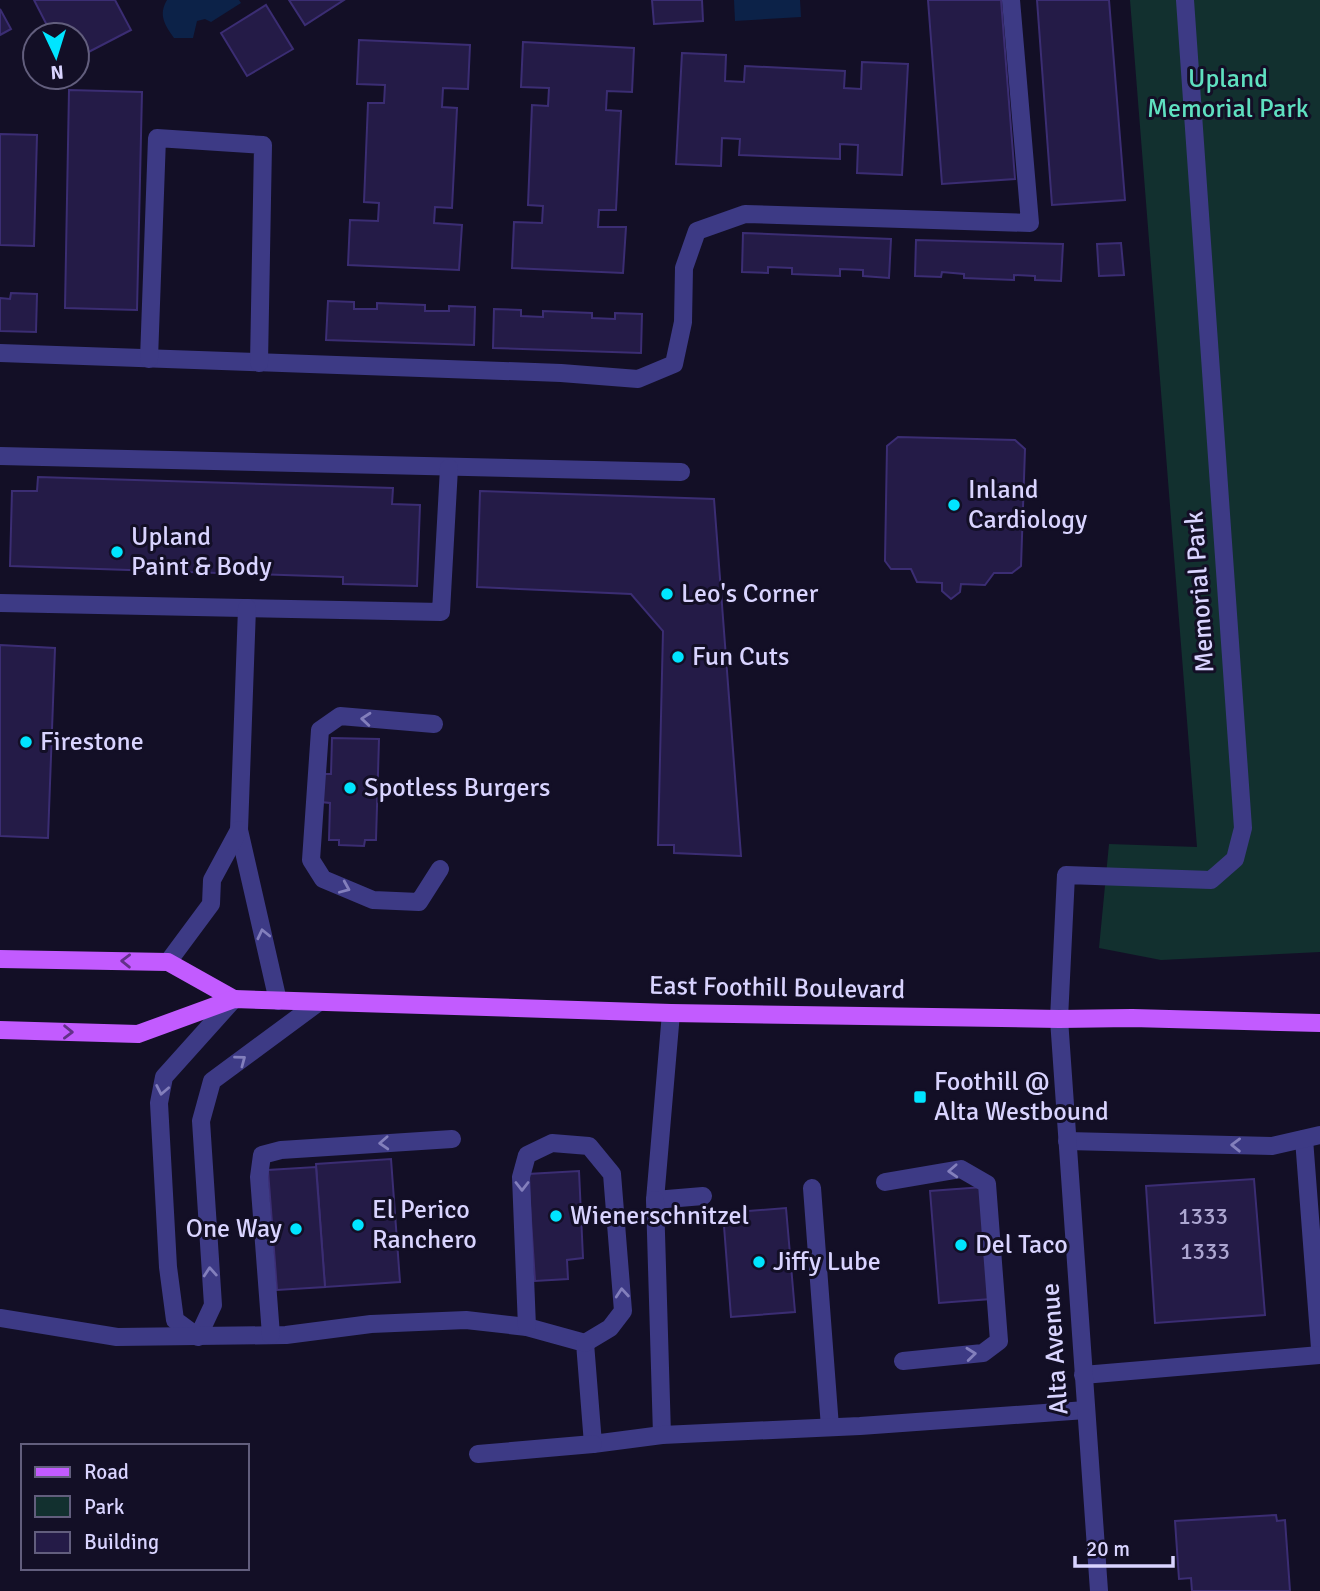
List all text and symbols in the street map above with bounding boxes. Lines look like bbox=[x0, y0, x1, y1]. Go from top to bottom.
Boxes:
north arrow bbox=[21, 21, 91, 91]
text: N bbox=[50, 60, 65, 84]
park label: Upland Memorial Park bbox=[1147, 63, 1309, 125]
place label: Inland Cardiology bbox=[968, 474, 1087, 536]
marker: Inland Cardiology bbox=[946, 497, 962, 513]
street label: Memorial Park bbox=[1178, 510, 1222, 674]
place label: Upland Paint & Body bbox=[131, 521, 272, 583]
marker: Upland Paint & Body bbox=[109, 544, 125, 560]
place label: Leo's Corner bbox=[681, 578, 819, 610]
marker: Leo's Corner bbox=[659, 586, 675, 602]
place label: Fun Cuts bbox=[692, 641, 789, 673]
marker: Fun Cuts bbox=[670, 649, 686, 665]
one-way arrow bbox=[361, 712, 372, 727]
place label: Firestone bbox=[40, 726, 144, 758]
marker: Firestone bbox=[18, 734, 34, 750]
place label: Spotless Burgers bbox=[364, 772, 550, 804]
marker: Spotless Burgers bbox=[342, 780, 358, 796]
one-way arrow bbox=[338, 880, 350, 894]
one-way arrow bbox=[257, 928, 271, 940]
one-way arrow bbox=[120, 954, 131, 969]
street label: East Foothill Boulevard bbox=[649, 970, 905, 1006]
one-way arrow bbox=[63, 1024, 74, 1040]
one-way arrow bbox=[233, 1056, 245, 1069]
place label: Foothill @ Alta Westbound bbox=[934, 1066, 1109, 1128]
one-way arrow bbox=[155, 1084, 170, 1096]
marker: Foothill @ Alta Westbound bbox=[912, 1089, 928, 1105]
one-way arrow bbox=[378, 1136, 389, 1151]
one-way arrow bbox=[1230, 1137, 1241, 1153]
one-way arrow bbox=[947, 1164, 958, 1179]
one-way arrow bbox=[514, 1181, 530, 1192]
place label: El Perico Ranchero bbox=[372, 1194, 477, 1256]
place label: Wienerschnitzel bbox=[570, 1200, 749, 1232]
house number: 1333 bbox=[1178, 1202, 1228, 1231]
marker: Wienerschnitzel bbox=[548, 1208, 564, 1224]
place label: One Way bbox=[186, 1213, 282, 1245]
marker: El Perico Ranchero bbox=[350, 1217, 366, 1233]
marker: One Way bbox=[288, 1221, 304, 1237]
place label: Del Taco bbox=[975, 1229, 1068, 1261]
marker: Del Taco bbox=[953, 1237, 969, 1253]
house number: 1333 bbox=[1180, 1237, 1230, 1266]
place label: Jiffy Lube bbox=[773, 1246, 881, 1278]
marker: Jiffy Lube bbox=[751, 1254, 767, 1270]
one-way arrow bbox=[203, 1266, 218, 1277]
street label: Alta Avenue bbox=[1034, 1282, 1076, 1416]
one-way arrow bbox=[615, 1287, 630, 1298]
one-way arrow bbox=[965, 1347, 977, 1362]
legend bbox=[21, 1444, 248, 1570]
text: Road bbox=[84, 1459, 129, 1485]
text: Park bbox=[84, 1494, 125, 1520]
scale bar bbox=[1075, 1524, 1173, 1568]
text: Building bbox=[84, 1529, 159, 1555]
text: 20 m bbox=[1086, 1536, 1130, 1562]

